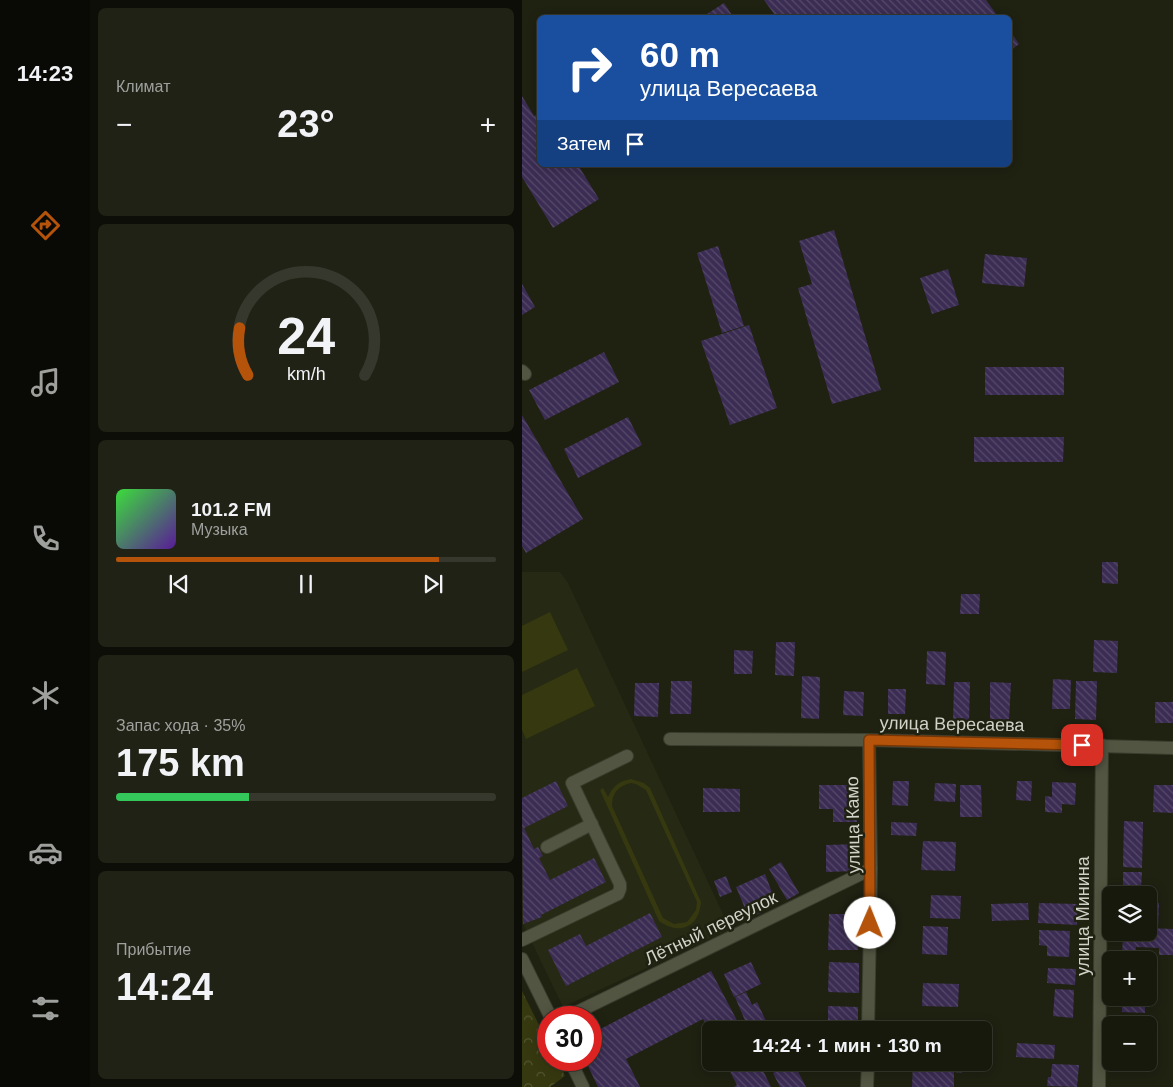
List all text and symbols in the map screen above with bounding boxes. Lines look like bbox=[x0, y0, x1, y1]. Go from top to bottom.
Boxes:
icon: right bbox=[557, 35, 622, 100]
text: 60 m bbox=[640, 35, 720, 74]
text: 14:23 bbox=[17, 61, 73, 86]
text: улица Вересаева bbox=[640, 76, 817, 101]
text: Климат bbox=[116, 78, 170, 95]
text: 23° bbox=[277, 103, 335, 145]
text: − bbox=[116, 109, 132, 140]
text: + bbox=[480, 109, 496, 140]
icon: arrive bbox=[621, 130, 649, 158]
text: Затем bbox=[557, 133, 611, 154]
icon: directions bbox=[28, 208, 63, 243]
text: 24 bbox=[277, 307, 335, 365]
text: km/h bbox=[287, 364, 325, 384]
icon: music bbox=[28, 365, 63, 400]
text: 101.2 FM bbox=[191, 499, 271, 520]
icon: phone bbox=[28, 521, 63, 556]
text: Музыка bbox=[191, 521, 248, 538]
icon: previous bbox=[165, 570, 193, 598]
icon: pause bbox=[292, 570, 320, 598]
icon: next bbox=[419, 570, 447, 598]
icon: climate bbox=[28, 678, 63, 713]
street label: улица Вересаева bbox=[879, 713, 1026, 735]
text: Запас хода · 35% bbox=[116, 717, 245, 734]
pin bbox=[1061, 724, 1103, 766]
icon: arrive bbox=[1068, 731, 1096, 759]
text: 175 km bbox=[116, 742, 245, 784]
street label: улица Камо bbox=[842, 776, 864, 874]
icon: car bbox=[28, 835, 63, 870]
street label: улица Минина bbox=[1073, 855, 1093, 976]
map controls bbox=[1102, 886, 1157, 1071]
button: layers bbox=[1102, 886, 1157, 941]
street label: Лётный переулок bbox=[642, 887, 781, 969]
position arrow bbox=[843, 896, 895, 948]
text: Прибытие bbox=[116, 941, 191, 958]
button: + bbox=[1102, 951, 1157, 1006]
text: 14:24 bbox=[116, 966, 213, 1008]
icon: filters bbox=[28, 991, 63, 1026]
speed limit sign: 30 bbox=[537, 1006, 602, 1071]
button: − bbox=[1102, 1016, 1157, 1071]
text: 14:24 · 1 мин · 130 m bbox=[752, 1035, 942, 1056]

